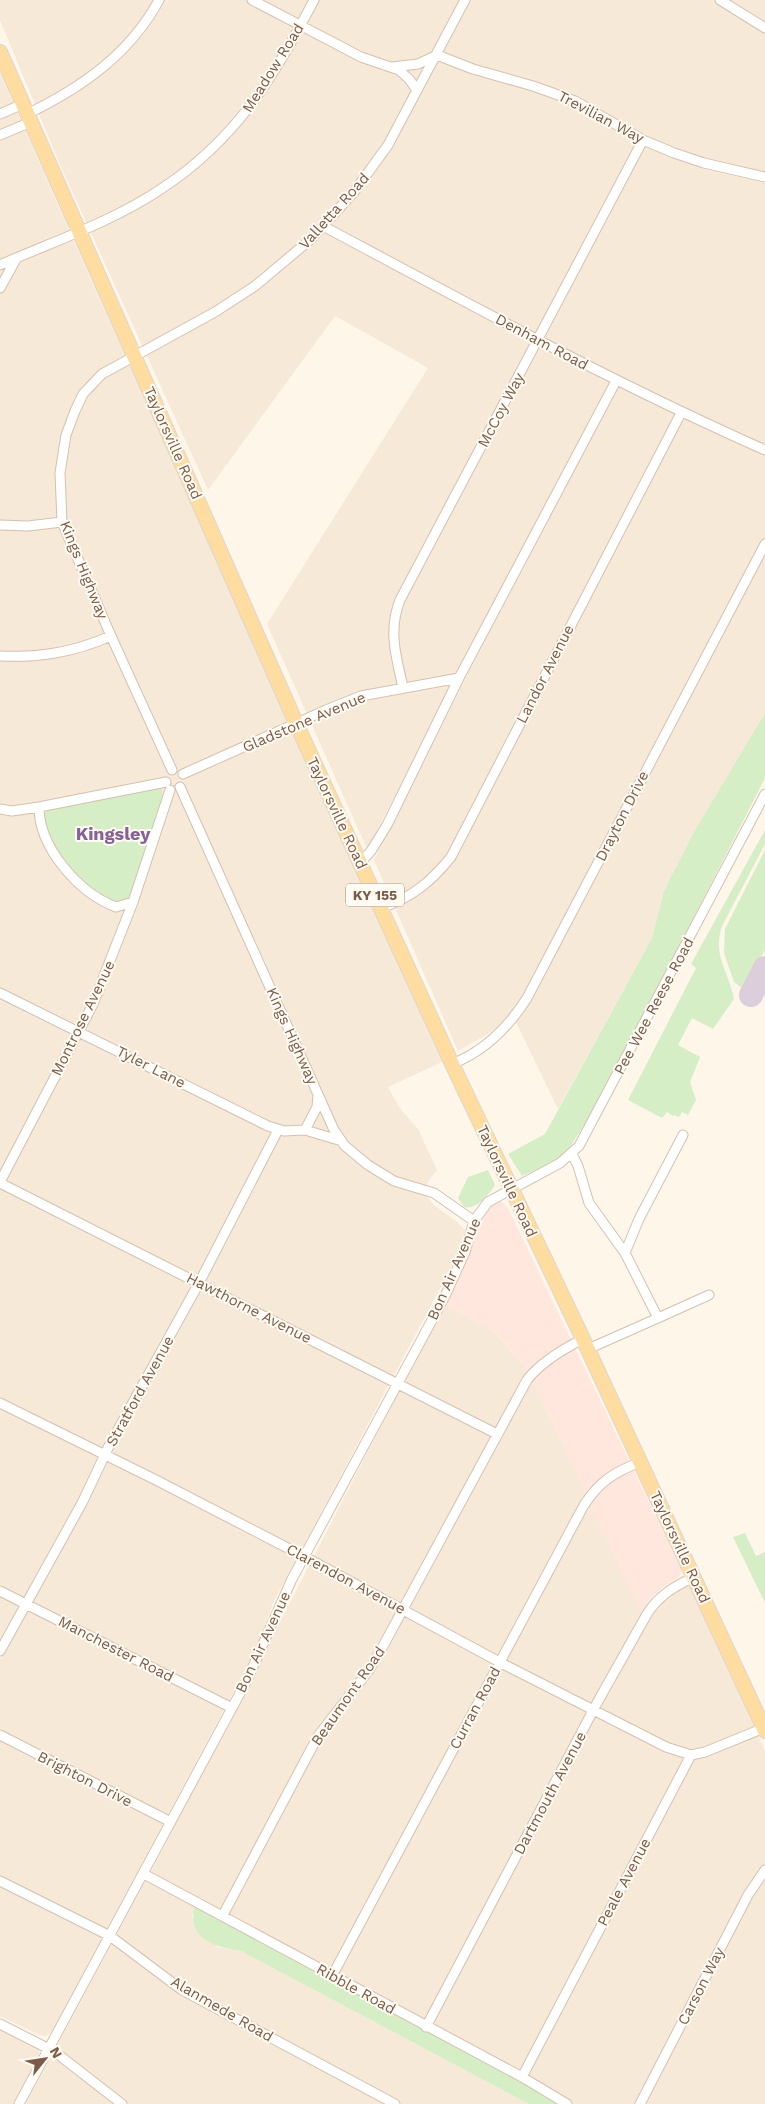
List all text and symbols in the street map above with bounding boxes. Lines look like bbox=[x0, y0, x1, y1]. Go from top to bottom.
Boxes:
street label: Meadow Road bbox=[238, 20, 308, 116]
street label: Trevilian Way bbox=[555, 87, 647, 147]
street label: Valletta Road bbox=[295, 169, 373, 253]
street label: Denham Road bbox=[492, 310, 592, 374]
street label: McCoy Way bbox=[474, 369, 528, 450]
street label: Taylorsville Road bbox=[140, 384, 206, 502]
street label: Kings Highway bbox=[56, 518, 112, 622]
street label: Landor Avenue bbox=[512, 622, 578, 726]
street label: Gladstone Avenue bbox=[240, 688, 368, 756]
street label: Taylorsville Road bbox=[303, 754, 371, 872]
street label: Drayton Drive bbox=[591, 768, 653, 864]
district label: Kingsley bbox=[76, 823, 151, 844]
road number: KY 155 bbox=[346, 884, 404, 906]
street label: Pee Wee Reese Road bbox=[610, 934, 698, 1078]
street label: Montrose Avenue bbox=[47, 957, 119, 1079]
street label: Kings Highway bbox=[263, 985, 322, 1088]
street label: Tyler Lane bbox=[113, 1042, 189, 1092]
street label: Taylorsville Road bbox=[473, 1122, 541, 1240]
street label: Bon Air Avenue bbox=[423, 1215, 485, 1323]
street label: Hawthorne Avenue bbox=[183, 1269, 315, 1347]
street label: Stratford Avenue bbox=[102, 1333, 178, 1449]
street label: Taylorsville Road bbox=[646, 1488, 714, 1606]
street label: Clarendon Avenue bbox=[283, 1540, 409, 1618]
street label: Bon Air Avenue bbox=[232, 1588, 294, 1696]
street label: Manchester Road bbox=[55, 1612, 177, 1686]
street label: Beaumont Road bbox=[307, 1643, 389, 1749]
street label: Curran Road bbox=[446, 1664, 504, 1752]
street label: Dartmouth Avenue bbox=[510, 1728, 590, 1858]
street label: Brighton Drive bbox=[35, 1747, 135, 1811]
street label: Peale Avenue bbox=[593, 1835, 655, 1929]
street label: Carson Way bbox=[674, 1944, 728, 2028]
street label: Ribble Road bbox=[313, 1960, 399, 2018]
street label: Alanmede Road bbox=[168, 1972, 276, 2046]
north arrow bbox=[20, 2034, 70, 2084]
text: N bbox=[47, 2044, 66, 2061]

